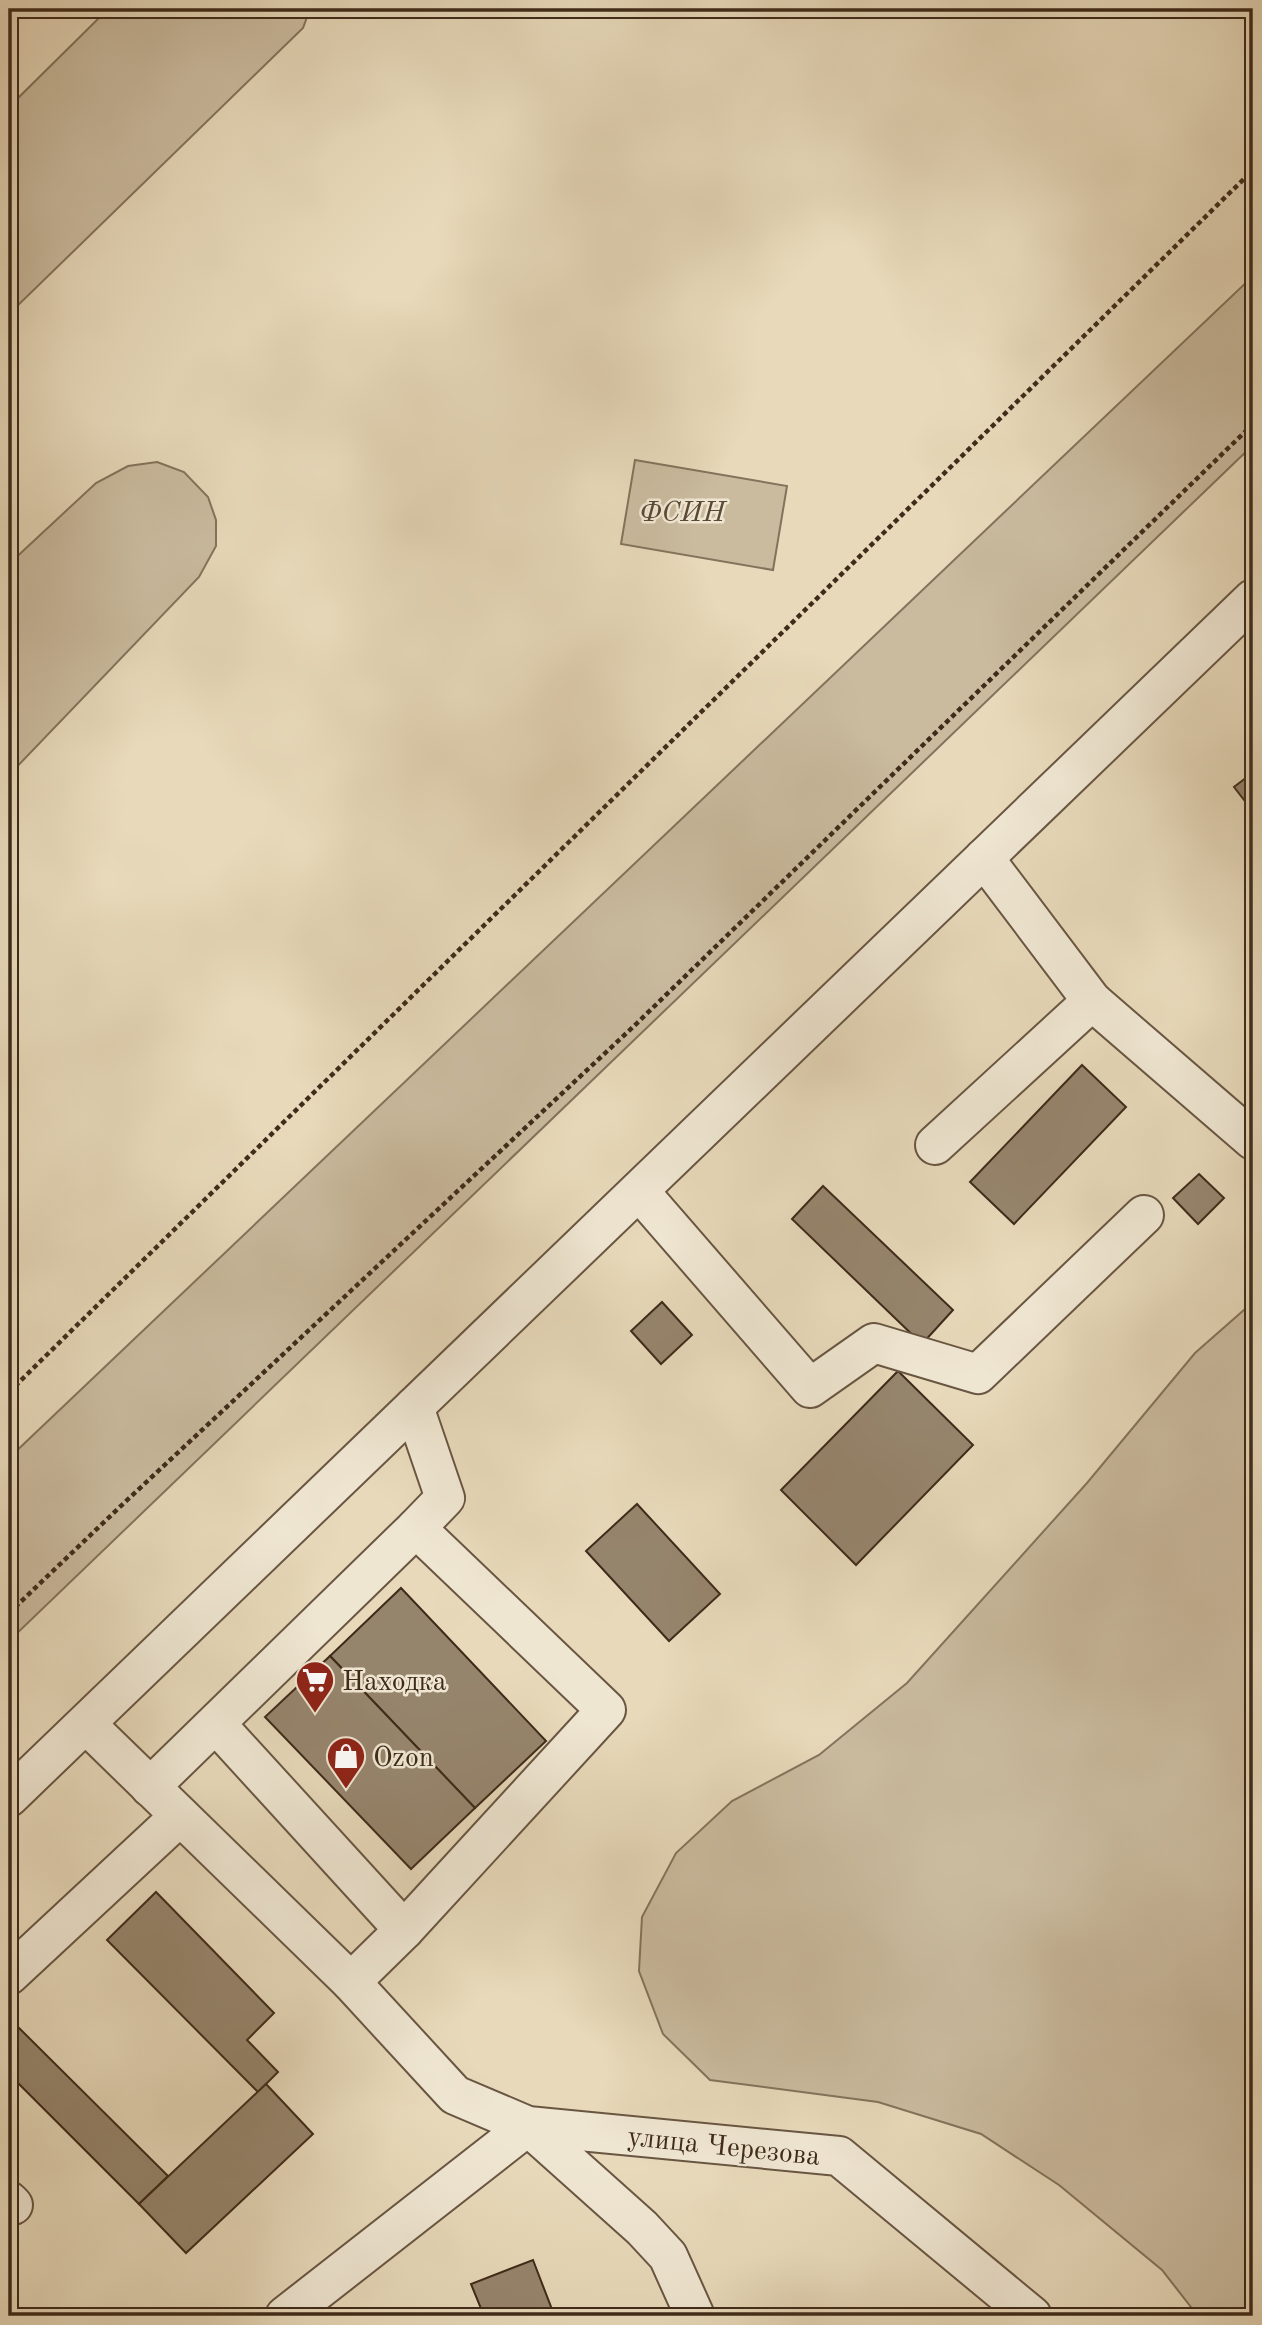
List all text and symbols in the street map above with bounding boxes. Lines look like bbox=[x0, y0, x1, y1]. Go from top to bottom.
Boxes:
park label: ФСИН bbox=[639, 500, 728, 528]
supermarket icon: Находка bbox=[294, 1659, 336, 1714]
place label: Находка bbox=[342, 1669, 447, 1697]
shop icon: Ozon bbox=[325, 1735, 367, 1790]
place label: Ozon bbox=[373, 1745, 434, 1773]
street label: улица Черезова bbox=[626, 2124, 822, 2172]

